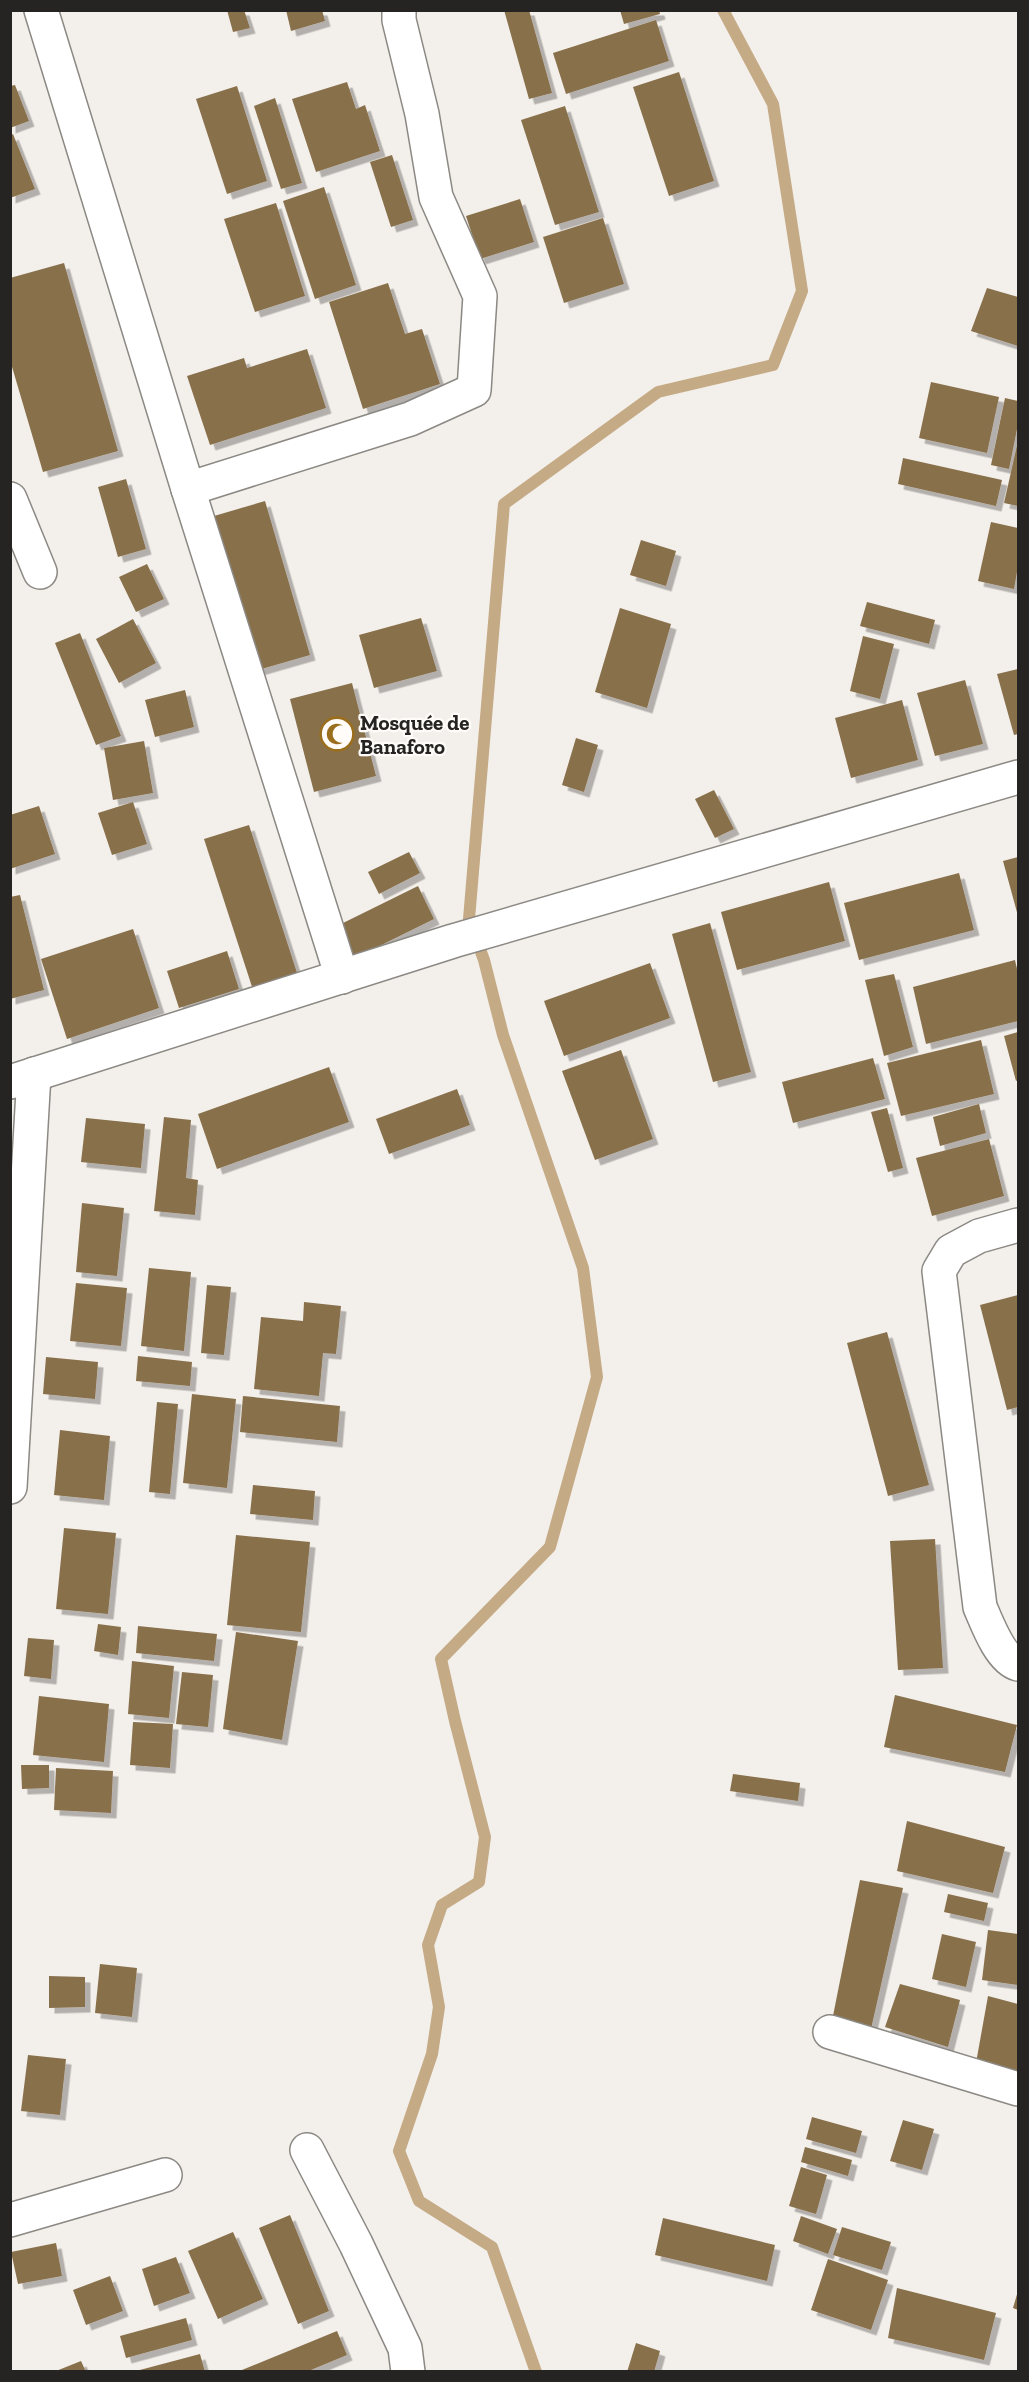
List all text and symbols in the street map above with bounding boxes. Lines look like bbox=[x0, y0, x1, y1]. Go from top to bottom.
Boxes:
place label: Mosquée de Banaforo bbox=[360, 710, 469, 759]
mosque icon: Mosquée de Banaforo bbox=[319, 716, 355, 752]

